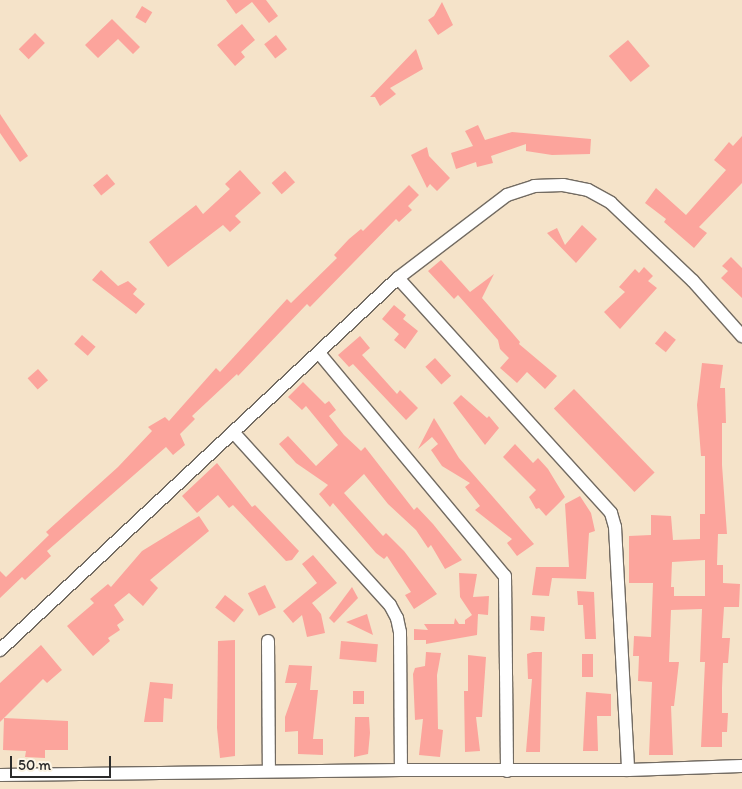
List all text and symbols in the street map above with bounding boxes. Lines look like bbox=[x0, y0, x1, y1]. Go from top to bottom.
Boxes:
scale bar bbox=[12, 746, 114, 778]
text: 50 m bbox=[18, 756, 51, 774]

